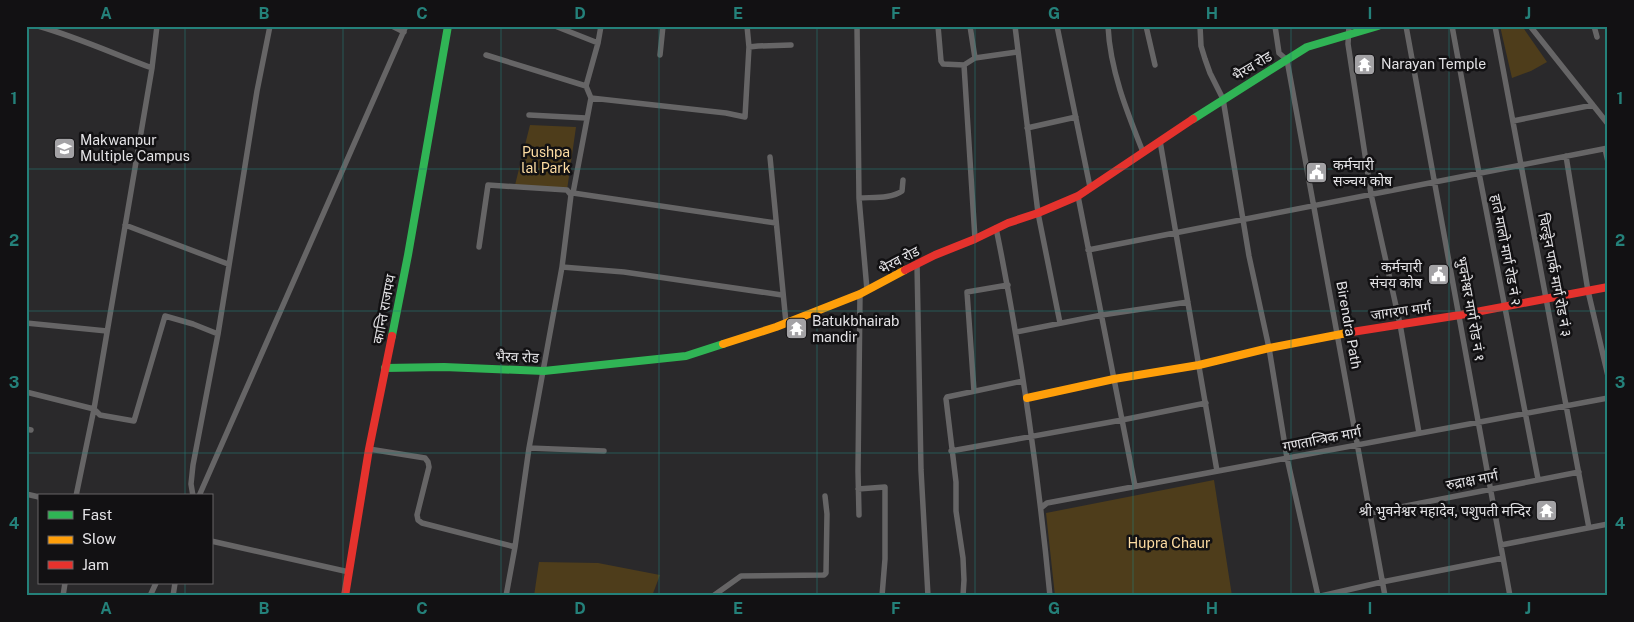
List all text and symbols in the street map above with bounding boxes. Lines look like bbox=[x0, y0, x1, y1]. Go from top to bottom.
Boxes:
text: A bbox=[100, 4, 112, 23]
text: B bbox=[259, 4, 270, 23]
text: C bbox=[416, 4, 428, 23]
text: D bbox=[574, 4, 586, 23]
text: E bbox=[733, 4, 743, 23]
text: F bbox=[891, 4, 901, 23]
text: G bbox=[1048, 4, 1060, 23]
text: H bbox=[1206, 4, 1218, 23]
text: I bbox=[1368, 4, 1372, 23]
text: J bbox=[1525, 4, 1531, 23]
street label: भैरव रोड bbox=[1229, 48, 1275, 84]
temple icon: Narayan Temple bbox=[1353, 52, 1377, 76]
place label: Narayan Temple bbox=[1381, 56, 1486, 72]
text: 1 bbox=[11, 89, 17, 108]
text: 1 bbox=[1617, 89, 1623, 108]
place label: Makwanpur Multiple Campus bbox=[80, 132, 190, 164]
school or university icon: Makwanpur Multiple Campus bbox=[52, 136, 76, 160]
park label: Pushpa lal Park bbox=[521, 144, 571, 176]
place label: कर्मचारी सञ्चय कोष bbox=[1333, 157, 1393, 189]
public building icon: कर्मचारी सञ्चय कोष bbox=[1305, 161, 1329, 185]
street label: हाते मालो मार्ग रोड नं २ bbox=[1487, 193, 1526, 307]
street label: चिल्ड्रेन पार्क मार्ग रोड नं ३ bbox=[1534, 211, 1576, 339]
text: 2 bbox=[9, 231, 19, 250]
text: 2 bbox=[1615, 231, 1625, 250]
street label: भैरव रोड bbox=[876, 242, 922, 277]
street label: भुवनेश्वर मार्ग रोड नं १ bbox=[1452, 255, 1489, 363]
place label: कर्मचारी संचय कोष bbox=[1370, 259, 1423, 291]
public building icon: कर्मचारी संचय कोष bbox=[1426, 263, 1450, 287]
street label: कान्ति राजपथ bbox=[369, 272, 399, 345]
street label: Birendra Path bbox=[1333, 280, 1365, 370]
street label: जागरण मार्ग bbox=[1370, 299, 1433, 323]
place label: Batukbhairab mandir bbox=[812, 313, 899, 345]
temple icon: Batukbhairab mandir bbox=[784, 317, 808, 341]
street label: भैरव रोड bbox=[495, 348, 540, 366]
text: 3 bbox=[9, 373, 19, 392]
text: 3 bbox=[1615, 373, 1625, 392]
street label: गणतान्त्रिक मार्ग bbox=[1281, 423, 1364, 454]
street label: रुद्राक्ष मार्ग bbox=[1445, 467, 1501, 493]
legend bbox=[38, 494, 212, 584]
temple icon: श्री भुवनेश्वर महादेव, पशुपती मन्दिर bbox=[1535, 499, 1559, 523]
place label: श्री भुवनेश्वर महादेव, पशुपती मन्दिर bbox=[1359, 502, 1531, 521]
text: Fast bbox=[82, 506, 112, 523]
text: 4 bbox=[9, 514, 20, 533]
text: 4 bbox=[1615, 514, 1626, 533]
text: Slow bbox=[82, 530, 117, 547]
park label: Hupra Chaur bbox=[1128, 535, 1210, 551]
text: Jam bbox=[82, 556, 109, 573]
text: A bbox=[100, 599, 112, 618]
text: B bbox=[259, 599, 270, 618]
text: C bbox=[416, 599, 428, 618]
text: D bbox=[574, 599, 586, 618]
text: E bbox=[733, 599, 743, 618]
text: F bbox=[891, 599, 901, 618]
text: G bbox=[1048, 599, 1060, 618]
text: H bbox=[1206, 599, 1218, 618]
text: I bbox=[1368, 599, 1372, 618]
text: J bbox=[1525, 599, 1531, 618]

